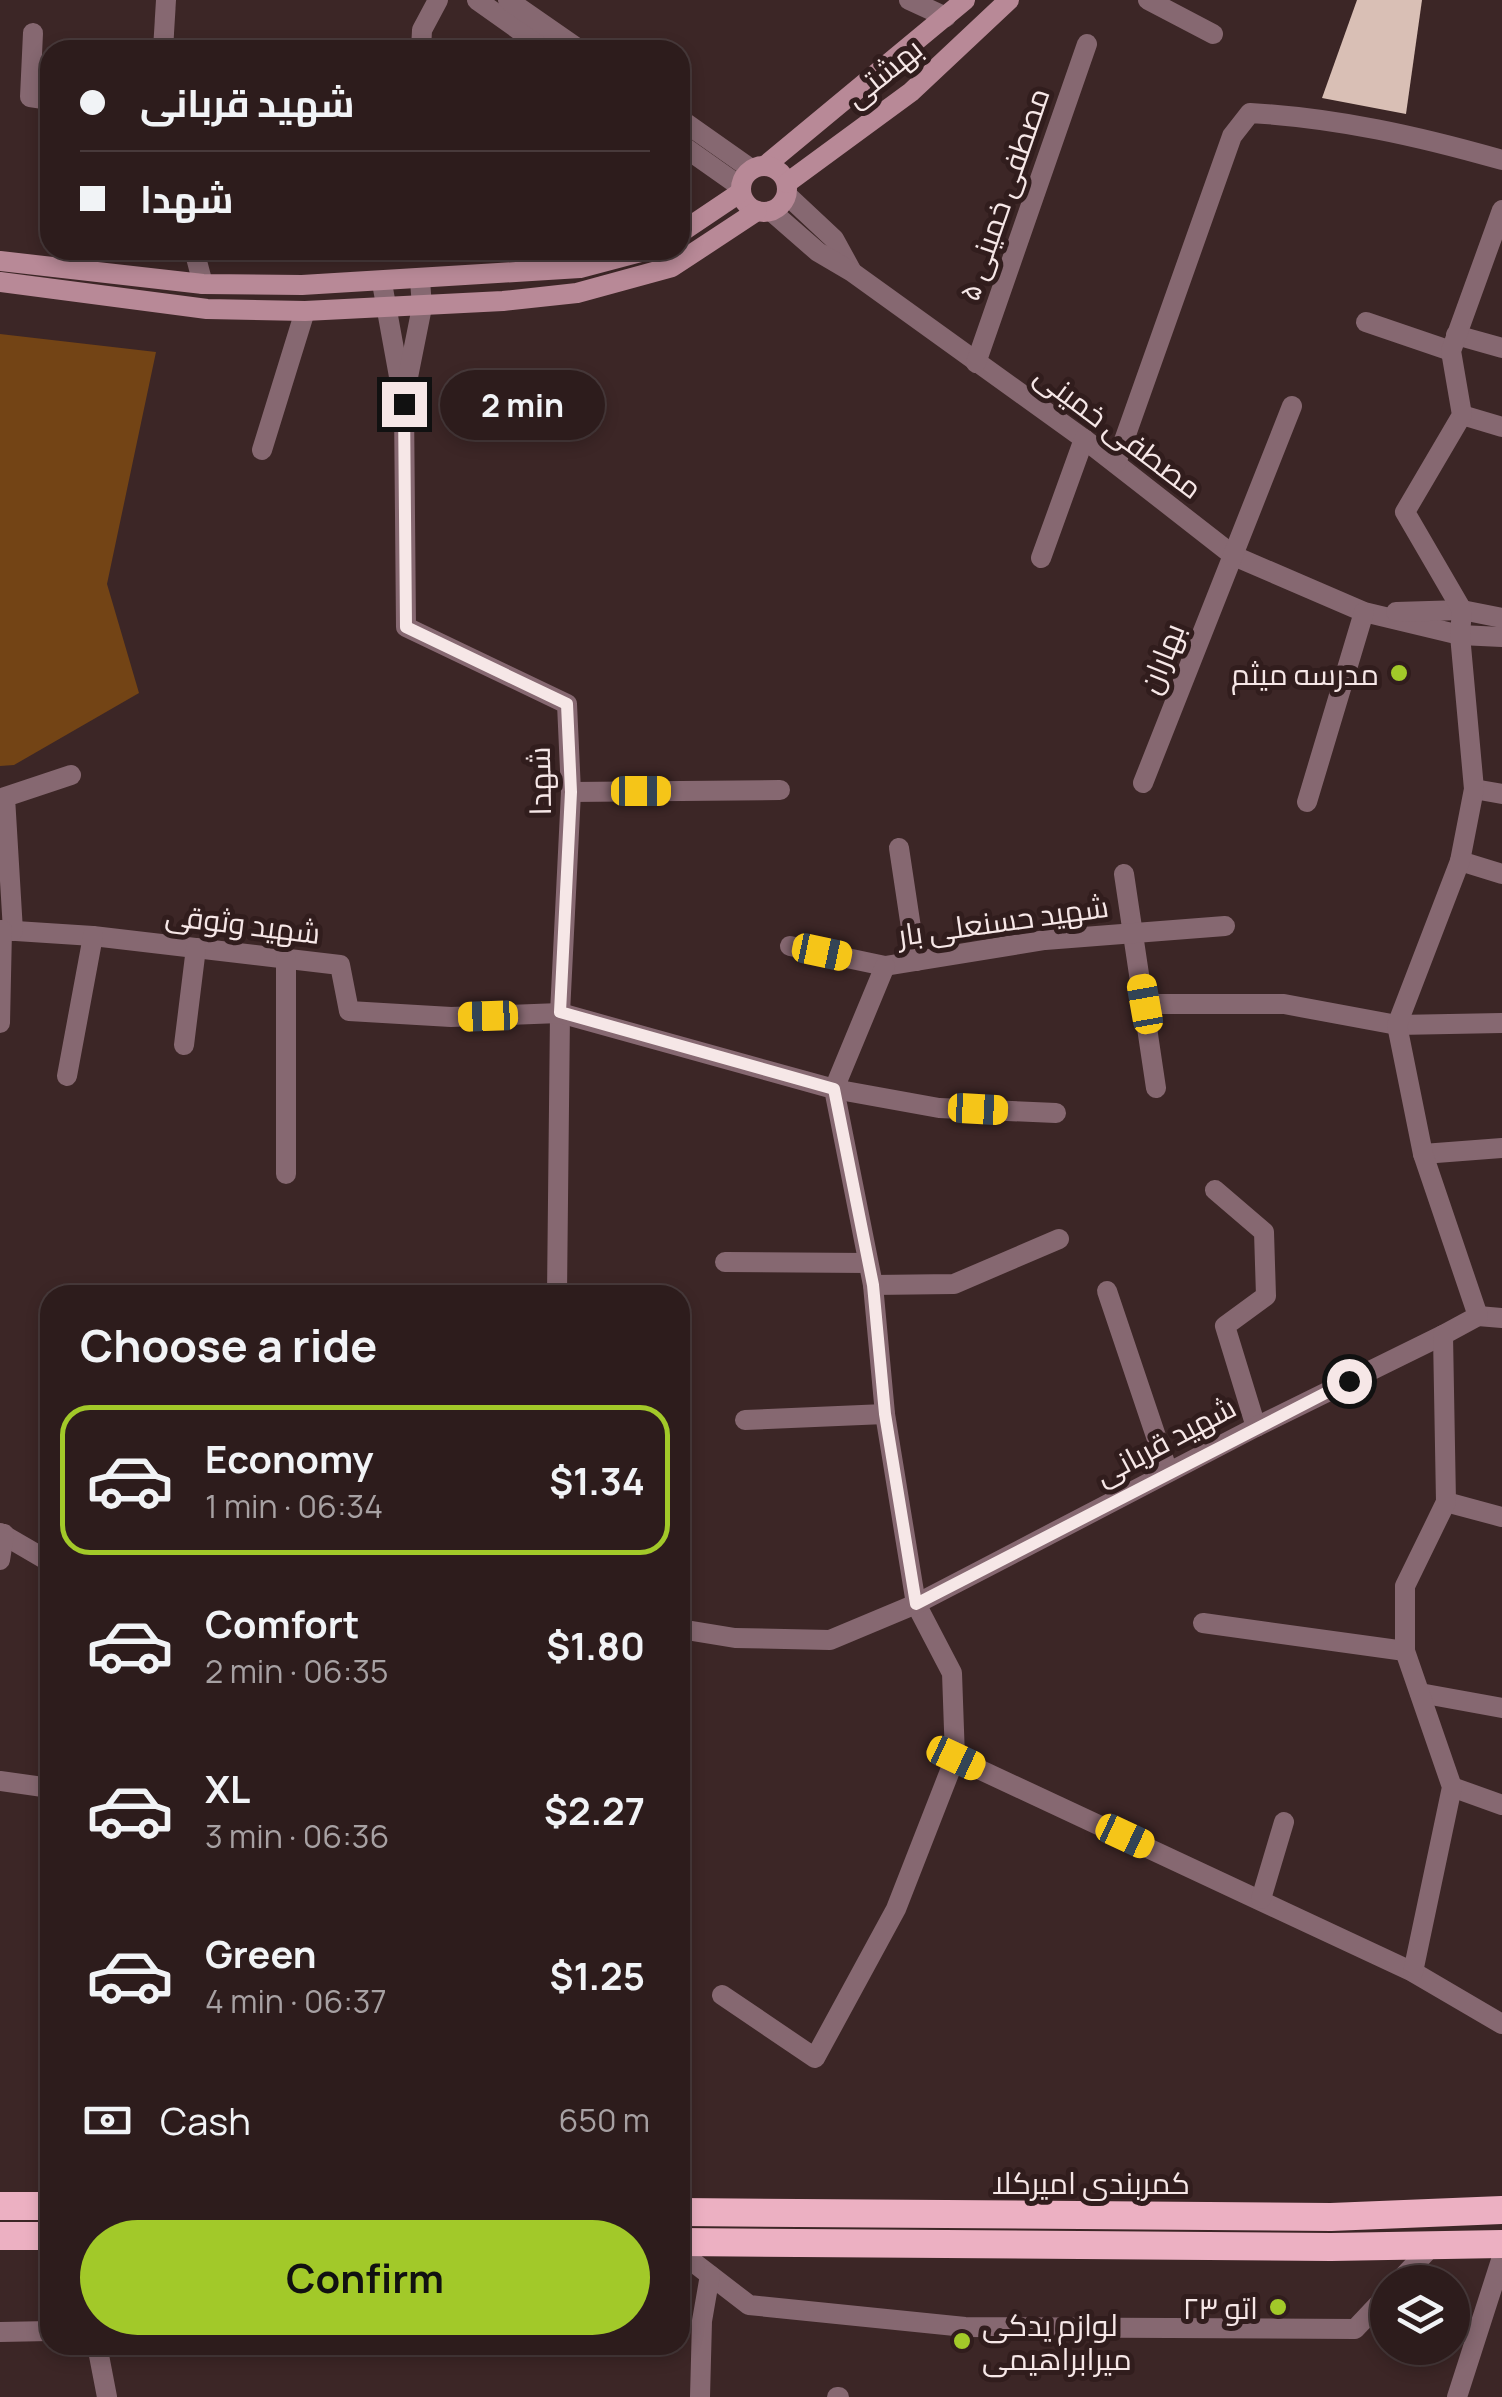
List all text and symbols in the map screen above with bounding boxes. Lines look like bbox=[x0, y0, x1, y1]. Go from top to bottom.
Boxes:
street label: بهشتی bbox=[836, 28, 930, 116]
text: شهید قربانی bbox=[140, 76, 355, 128]
street label: مصطفی خمینی ۵ bbox=[947, 82, 1059, 306]
text: شهدا bbox=[140, 172, 233, 224]
street label: مصطفی خمینی bbox=[1027, 354, 1211, 508]
callout: 2 min bbox=[439, 369, 604, 439]
route end bbox=[382, 382, 427, 427]
text: 2 min bbox=[481, 383, 564, 427]
street label: بهاران bbox=[1128, 617, 1194, 699]
place label: مدرسه میثم bbox=[1231, 653, 1379, 695]
marker: مدرسه میثم bbox=[1388, 662, 1410, 684]
street label: شهدا bbox=[518, 746, 560, 816]
car bbox=[611, 776, 671, 806]
street label: شهید حسنعلی بار bbox=[893, 885, 1111, 955]
street label: شهید وثوقی bbox=[163, 893, 323, 953]
car bbox=[790, 931, 854, 973]
car bbox=[1125, 972, 1165, 1036]
car bbox=[457, 1000, 519, 1032]
car bbox=[947, 1092, 1009, 1126]
text: Choose a ride bbox=[80, 1314, 377, 1376]
route start bbox=[1327, 1359, 1372, 1404]
street label: شهید قربانی bbox=[1087, 1386, 1243, 1494]
text: Economy bbox=[205, 1432, 374, 1484]
icon: car bbox=[85, 1435, 175, 1525]
text: $1.34 bbox=[549, 1454, 645, 1506]
text: 1 min · 06:34 bbox=[205, 1484, 383, 1528]
text: Comfort bbox=[205, 1597, 359, 1649]
icon: car bbox=[85, 1600, 175, 1690]
text: $1.80 bbox=[546, 1619, 645, 1671]
text: 2 min · 06:35 bbox=[205, 1649, 388, 1693]
car bbox=[922, 1732, 990, 1784]
text: XL bbox=[205, 1762, 250, 1814]
icon: car bbox=[85, 1765, 175, 1855]
text: $2.27 bbox=[544, 1784, 645, 1836]
car bbox=[1091, 1810, 1159, 1862]
text: 3 min · 06:36 bbox=[205, 1814, 389, 1858]
text: Green bbox=[205, 1927, 317, 1979]
icon: car bbox=[85, 1930, 175, 2020]
text: $1.25 bbox=[550, 1949, 645, 2001]
text: 4 min · 06:37 bbox=[205, 1979, 387, 2023]
icon: cash bbox=[80, 2093, 135, 2148]
text: Cash bbox=[160, 2094, 251, 2146]
text: 650 m bbox=[559, 2098, 650, 2142]
street label: کمربندی امیرکلا bbox=[992, 2162, 1190, 2203]
button: Confirm bbox=[80, 2220, 650, 2335]
map controls bbox=[1370, 2265, 1470, 2365]
button: layers bbox=[1370, 2265, 1470, 2365]
place label: اتو ۲۳ bbox=[1182, 2287, 1258, 2328]
marker: اتو ۲۳ bbox=[1267, 2296, 1289, 2318]
place label: لوازم یدکی میرابراهیمی bbox=[982, 2304, 1132, 2379]
marker: لوازم یدکی میرابراهیمی bbox=[951, 2330, 973, 2352]

